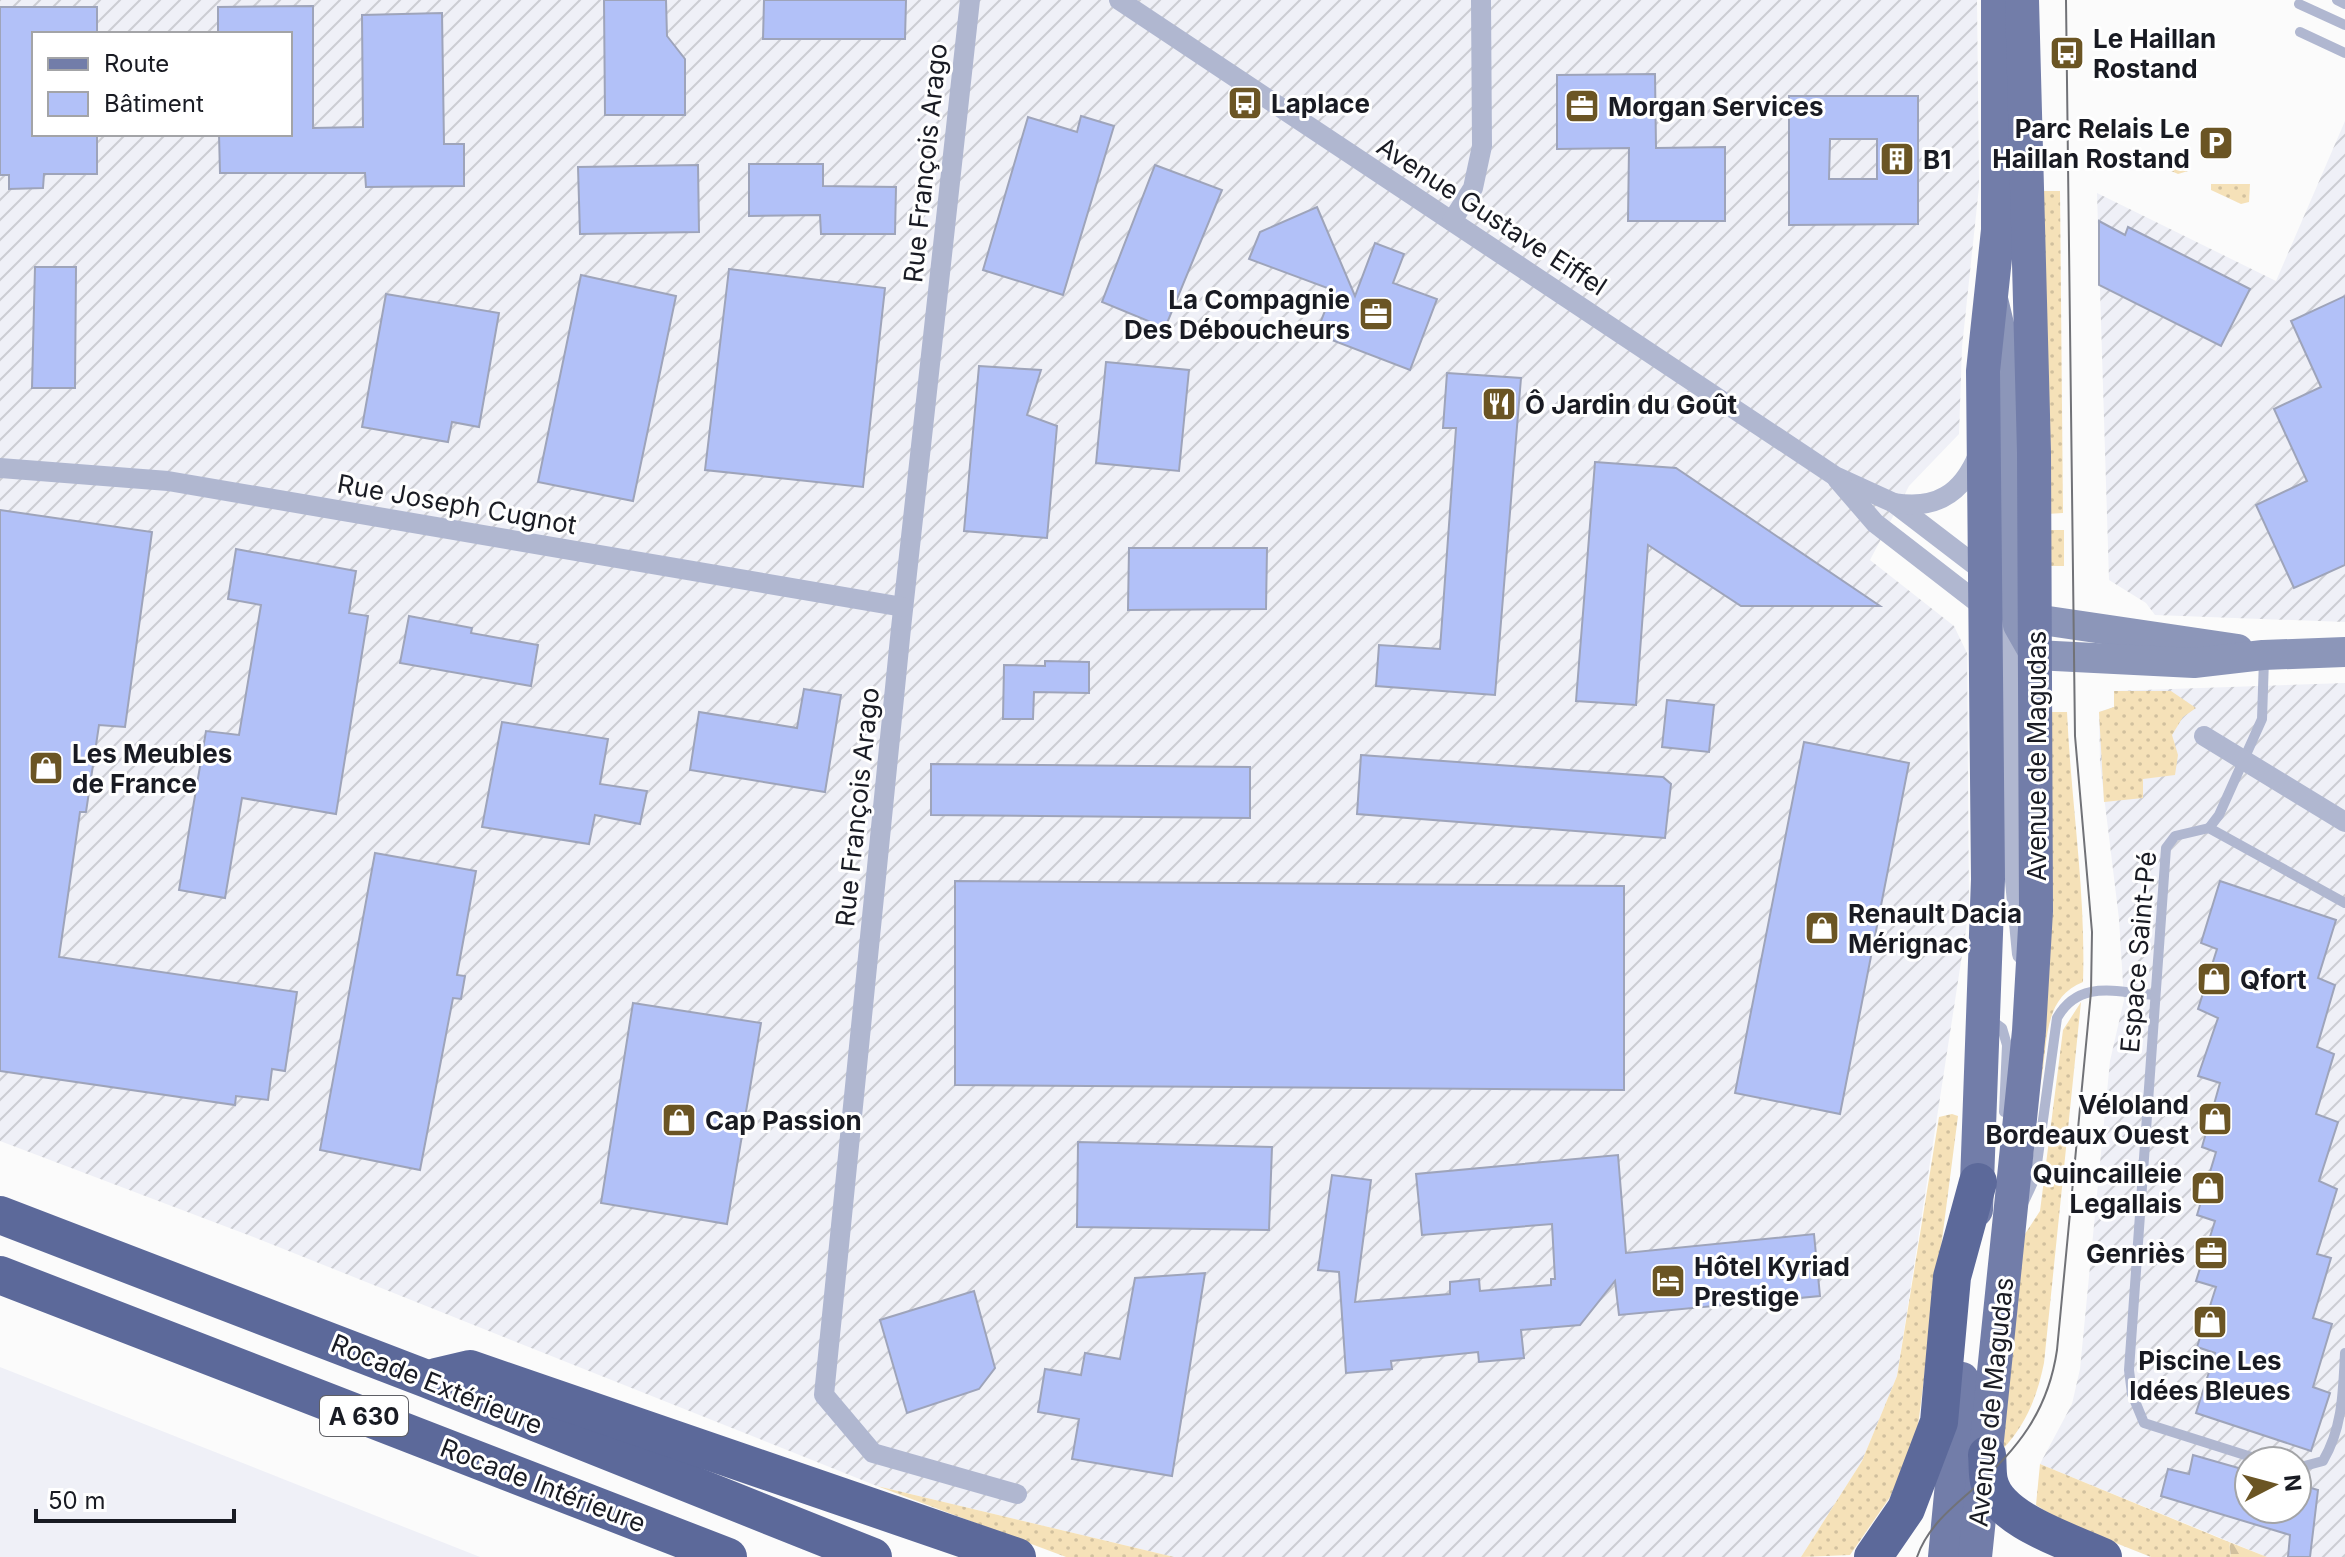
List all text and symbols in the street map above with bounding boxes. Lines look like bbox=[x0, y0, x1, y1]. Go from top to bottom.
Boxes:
place label: Le Haillan Rostand bbox=[2093, 23, 2216, 84]
legend bbox=[32, 32, 292, 136]
bus stop icon: Le Haillan Rostand bbox=[2048, 34, 2086, 72]
street label: Rue François Arago bbox=[897, 42, 953, 284]
text: Route bbox=[104, 49, 169, 78]
bus stop icon: Laplace bbox=[1226, 84, 1264, 122]
office icon: Morgan Services bbox=[1563, 87, 1601, 125]
place label: Laplace bbox=[1271, 88, 1370, 119]
text: Bâtiment bbox=[104, 89, 204, 118]
place label: Morgan Services bbox=[1608, 91, 1823, 122]
place label: Parc Relais Le Haillan Rostand bbox=[1992, 113, 2190, 174]
parking icon: Parc Relais Le Haillan Rostand bbox=[2197, 124, 2235, 162]
street label: Avenue Gustave Eiffel bbox=[1371, 130, 1613, 302]
building icon: B1 bbox=[1878, 140, 1916, 178]
place label: B1 bbox=[1923, 144, 1951, 175]
place label: La Compagnie Des Déboucheurs bbox=[1124, 284, 1350, 345]
office icon: La Compagnie Des Déboucheurs bbox=[1357, 295, 1395, 333]
restaurant icon: Ô Jardin du Goût bbox=[1480, 385, 1518, 423]
place label: Ô Jardin du Goût bbox=[1525, 389, 1738, 420]
street label: Rue Joseph Cugnot bbox=[335, 468, 579, 540]
street label: Avenue de Magudas bbox=[2021, 631, 2052, 881]
street label: Rue François Arago bbox=[829, 686, 885, 928]
place label: Les Meubles de France bbox=[72, 738, 232, 799]
shop icon: Les Meubles de France bbox=[27, 749, 65, 787]
street label: Espace Saint-Pé bbox=[2114, 850, 2162, 1054]
place label: Renault Dacia Mérignac bbox=[1848, 898, 2022, 959]
shop icon: Renault Dacia Mérignac bbox=[1803, 909, 1841, 947]
shop icon: Qfort bbox=[2195, 960, 2233, 998]
place label: Qfort bbox=[2240, 964, 2307, 995]
place label: Véloland Bordeaux Ouest bbox=[1985, 1089, 2189, 1150]
shop icon: Véloland Bordeaux Ouest bbox=[2196, 1100, 2234, 1138]
shop icon: Cap Passion bbox=[660, 1101, 698, 1139]
place label: Cap Passion bbox=[705, 1105, 862, 1136]
place label: Quincailleie Legallais bbox=[2033, 1158, 2182, 1219]
shop icon: Quincailleie Legallais bbox=[2189, 1169, 2227, 1207]
office icon: Genriès bbox=[2192, 1234, 2230, 1272]
place label: Genriès bbox=[2086, 1238, 2185, 1269]
place label: Hôtel Kyriad Prestige bbox=[1694, 1251, 1850, 1312]
hotel icon: Hôtel Kyriad Prestige bbox=[1649, 1262, 1687, 1300]
street label: Avenue de Magudas bbox=[1962, 1276, 2020, 1528]
shop icon: Piscine Les Idées Bleues bbox=[2191, 1303, 2229, 1341]
street label: Rocade Extérieure bbox=[327, 1327, 547, 1441]
place label: Piscine Les Idées Bleues bbox=[2129, 1345, 2291, 1406]
road number: A 630 bbox=[320, 1396, 408, 1436]
street label: Rocade Intérieure bbox=[436, 1432, 650, 1538]
north arrow bbox=[2233, 1445, 2313, 1525]
scale bar bbox=[36, 1473, 234, 1523]
text: N bbox=[2279, 1473, 2307, 1493]
text: 50 m bbox=[48, 1486, 106, 1515]

